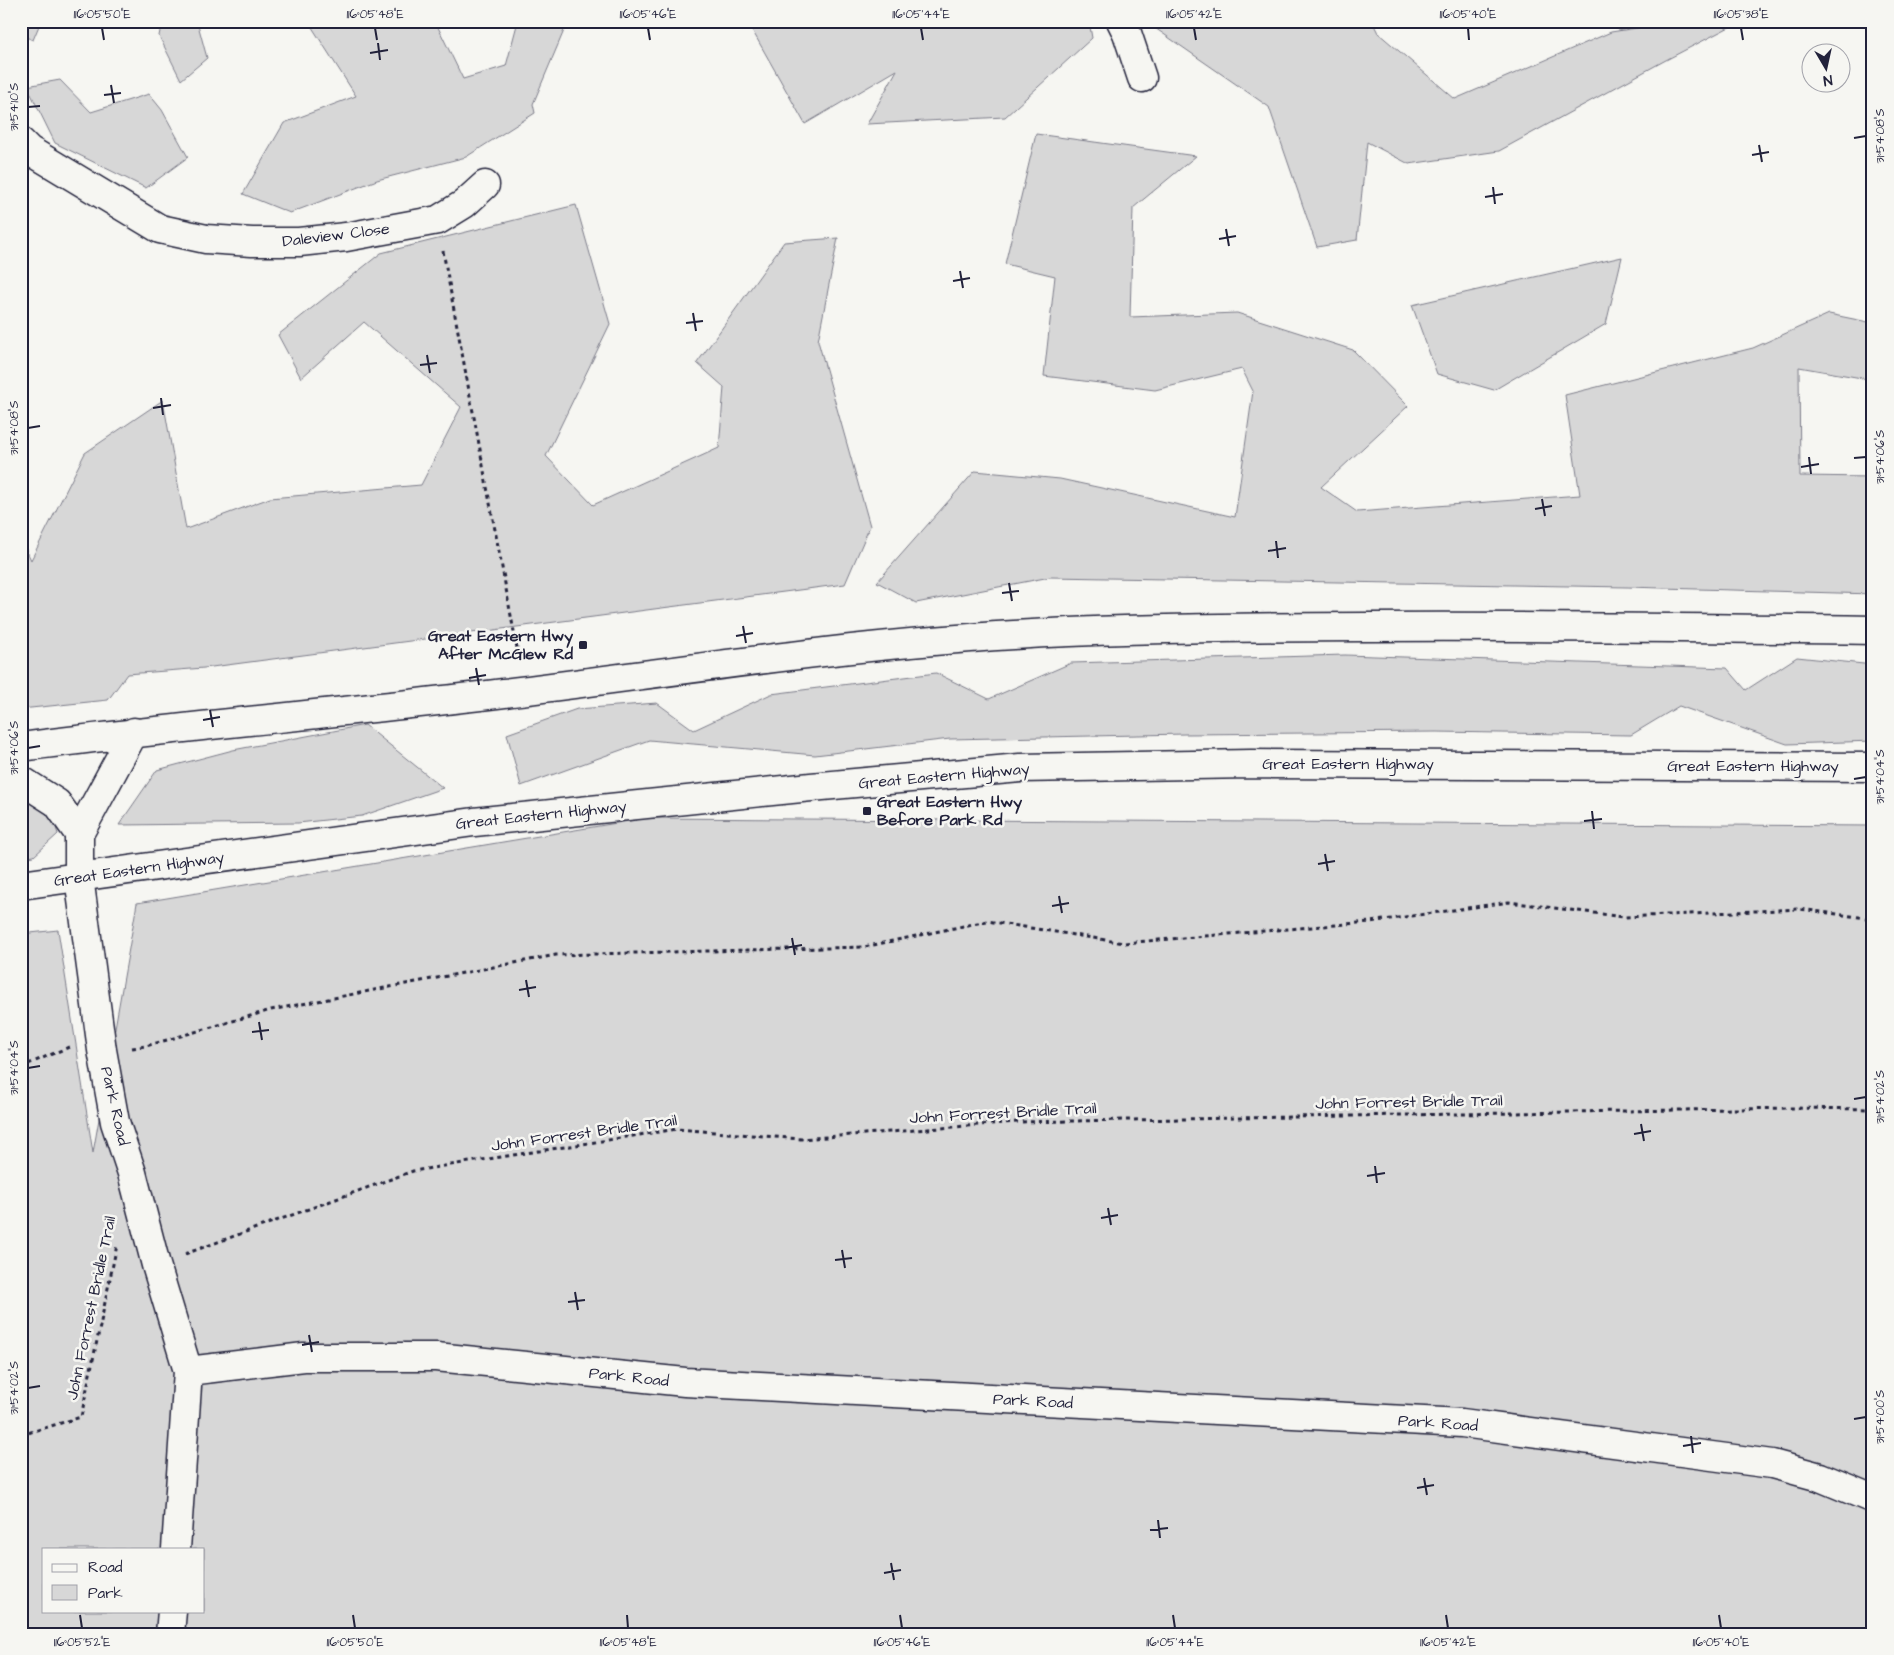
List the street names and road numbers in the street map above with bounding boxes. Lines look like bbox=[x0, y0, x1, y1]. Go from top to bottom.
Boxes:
street label: Daleview Close bbox=[281, 217, 391, 252]
street label: Great Eastern Highway bbox=[1262, 753, 1434, 776]
street label: Great Eastern Highway bbox=[1667, 755, 1839, 778]
street label: Great Eastern Highway bbox=[858, 758, 1031, 795]
street label: Great Eastern Highway bbox=[454, 795, 628, 836]
street label: Great Eastern Highway bbox=[52, 846, 226, 893]
street label: Park Road bbox=[95, 1064, 135, 1148]
street label: John Forrest Bridle Trail bbox=[1315, 1089, 1503, 1115]
street label: John Forrest Bridle Trail bbox=[909, 1097, 1097, 1129]
street label: John Forrest Bridle Trail bbox=[490, 1109, 678, 1157]
street label: John Forrest Bridle Trail bbox=[61, 1214, 121, 1402]
street label: Park Road bbox=[588, 1362, 670, 1392]
street label: Park Road bbox=[992, 1388, 1074, 1414]
street label: Park Road bbox=[1397, 1409, 1479, 1437]

